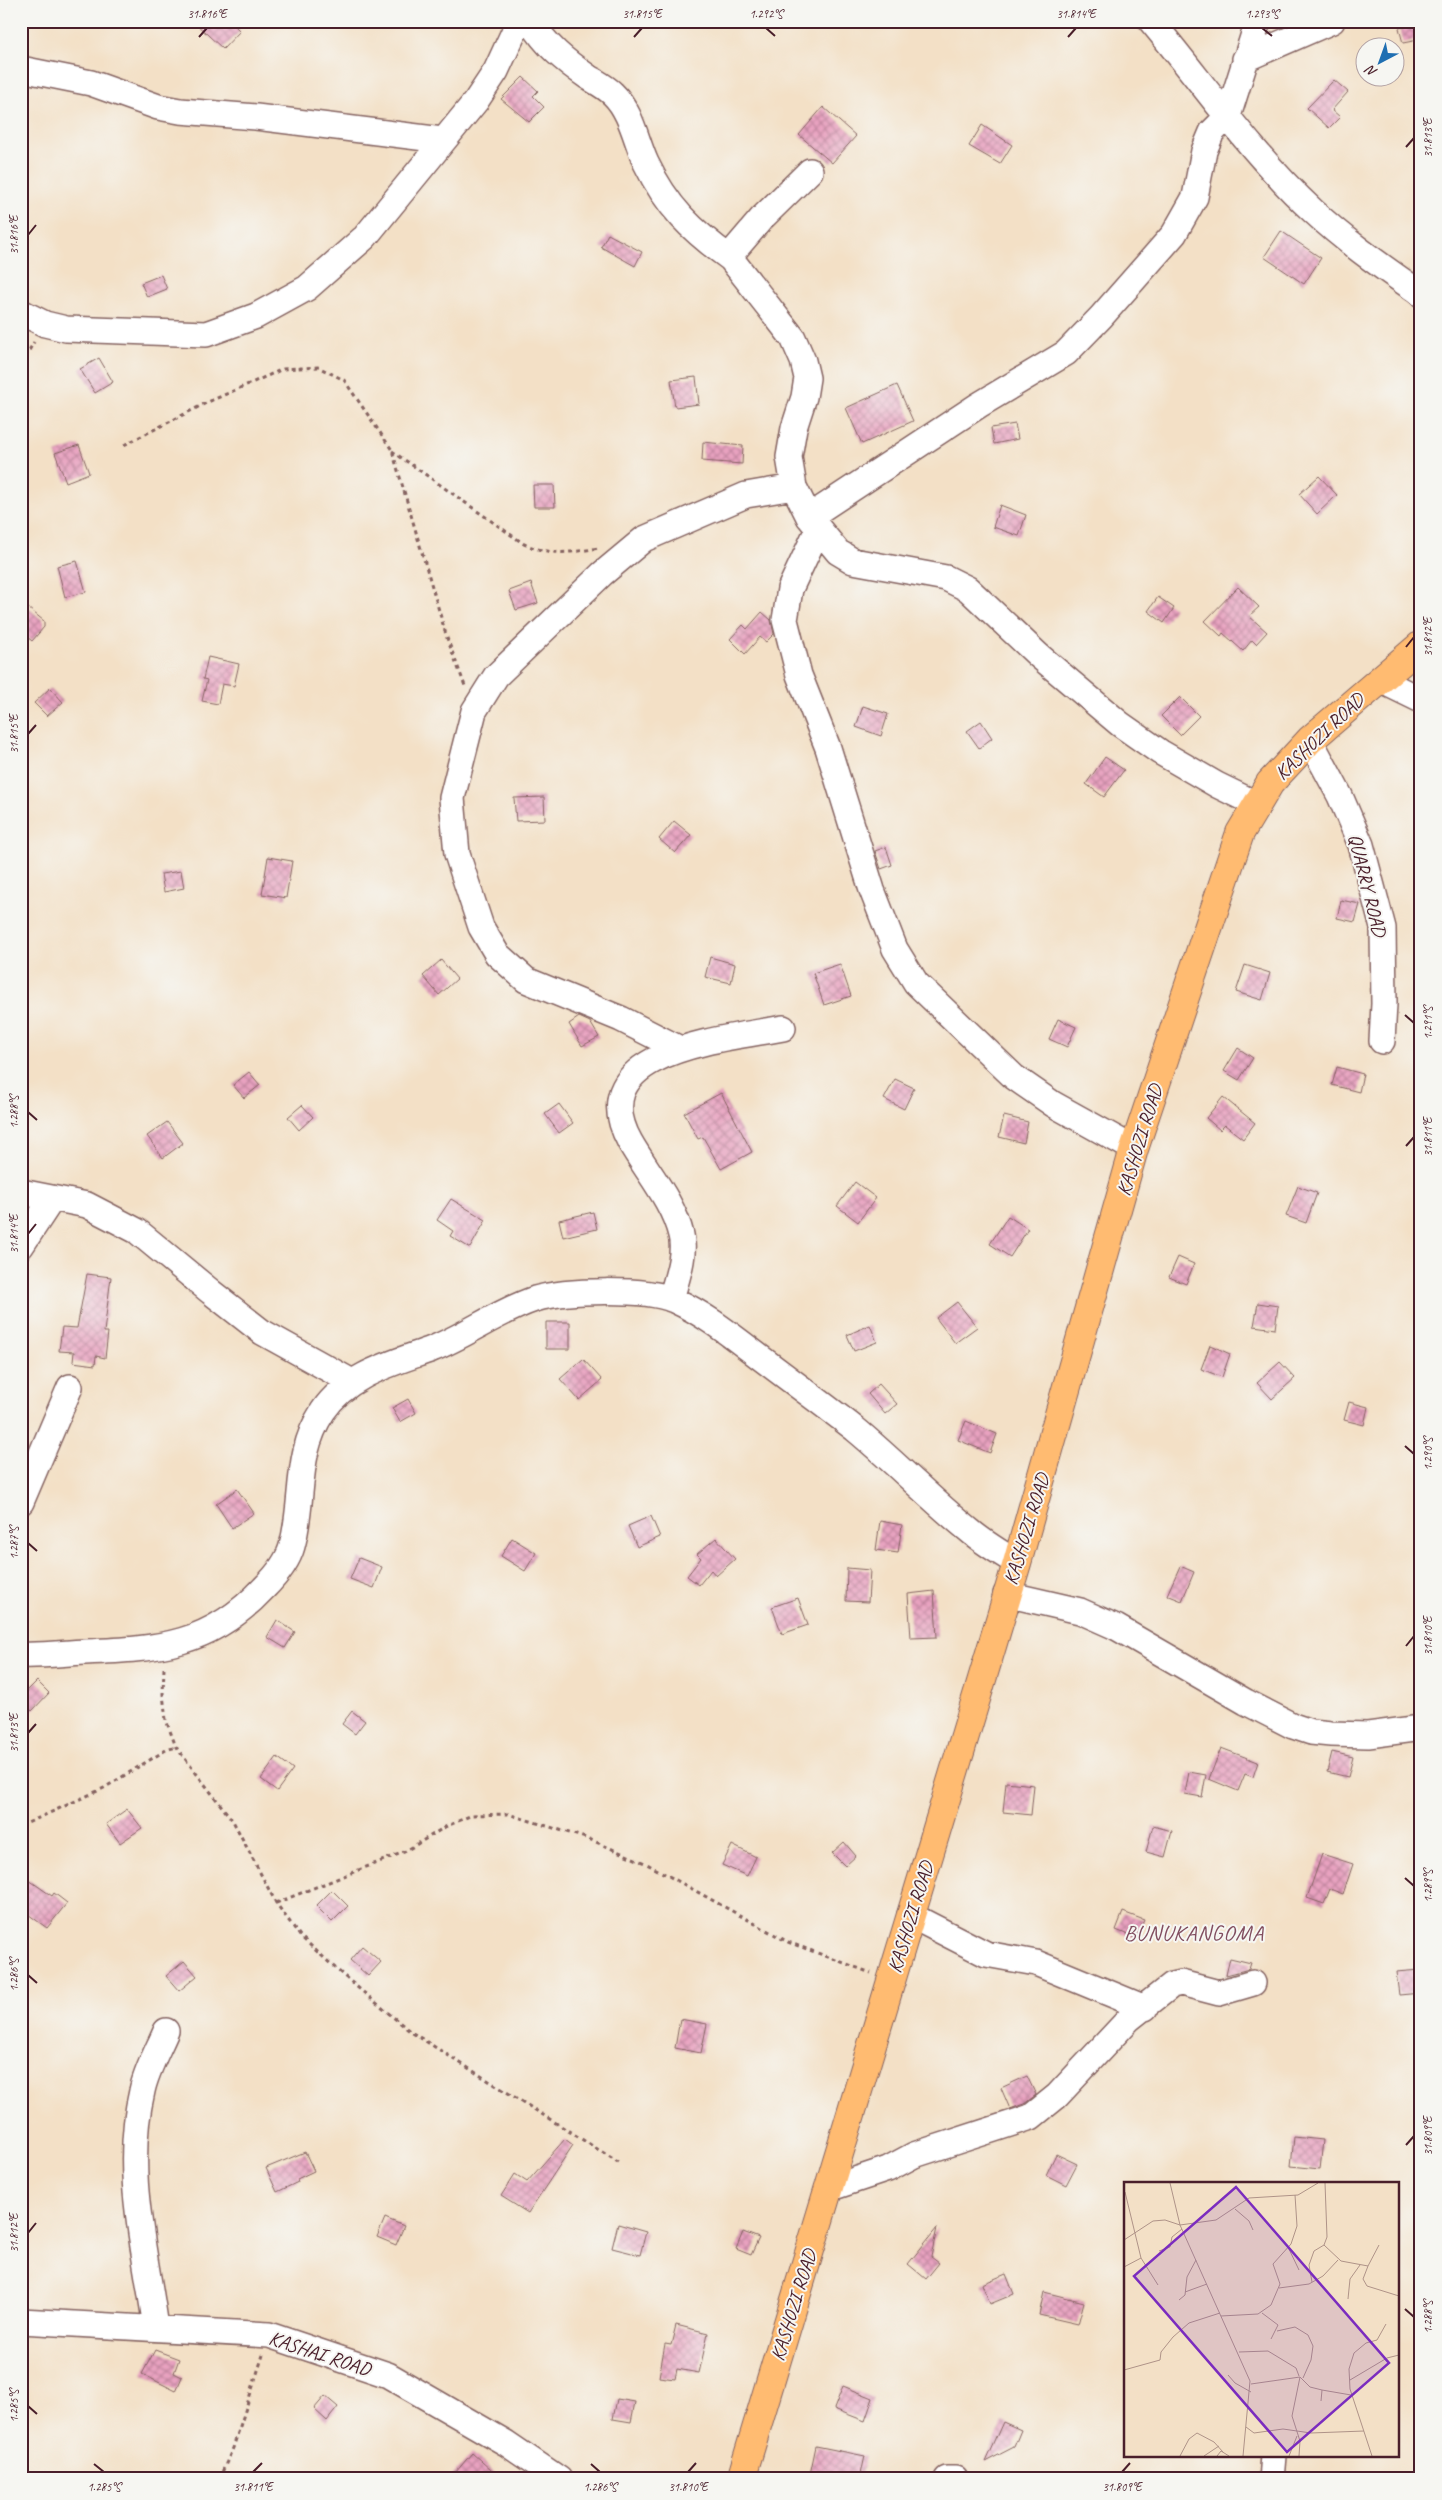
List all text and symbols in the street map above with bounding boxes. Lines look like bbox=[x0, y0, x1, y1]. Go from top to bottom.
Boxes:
text: 31.816°E bbox=[187, 6, 228, 22]
text: 31.815°E bbox=[622, 6, 663, 22]
text: 1.292°S bbox=[749, 6, 785, 22]
text: 31.814°E bbox=[1056, 6, 1097, 22]
text: 1.293°S bbox=[1245, 6, 1281, 22]
north arrow bbox=[1354, 38, 1404, 88]
text: N bbox=[1361, 61, 1381, 81]
text: 31.813°E bbox=[1420, 117, 1436, 158]
text: 31.816°E bbox=[6, 214, 22, 255]
text: 31.812°E bbox=[1420, 616, 1436, 657]
street label: KASHOZI ROAD bbox=[1269, 686, 1371, 785]
text: 31.815°E bbox=[6, 713, 22, 754]
street label: QUARRY ROAD bbox=[1343, 831, 1393, 941]
text: 1.291°S bbox=[1420, 1004, 1436, 1040]
street label: KASHOZI ROAD bbox=[1111, 1079, 1169, 1199]
text: 1.288°S bbox=[6, 1093, 22, 1129]
text: 31.811°E bbox=[1420, 1116, 1436, 1157]
text: 31.814°E bbox=[6, 1213, 22, 1254]
text: 1.290°S bbox=[1420, 1435, 1436, 1471]
street label: KASHOZI ROAD bbox=[998, 1468, 1056, 1588]
text: 1.287°S bbox=[6, 1524, 22, 1560]
text: 31.810°E bbox=[1420, 1615, 1436, 1656]
text: 31.813°E bbox=[6, 1712, 22, 1753]
street label: KASHOZI ROAD bbox=[882, 1856, 940, 1976]
text: 1.289°S bbox=[1420, 1867, 1436, 1903]
district label: BUNUKANGOMA bbox=[1124, 1919, 1264, 1947]
text: 1.286°S bbox=[6, 1956, 22, 1992]
text: 31.809°E bbox=[1420, 2115, 1436, 2156]
inset map bbox=[1124, 2182, 1400, 2458]
text: 31.812°E bbox=[6, 2212, 22, 2253]
street label: KASHOZI ROAD bbox=[765, 2244, 823, 2364]
text: 1.288°S bbox=[1420, 2298, 1436, 2334]
street label: KASHAI ROAD bbox=[266, 2325, 375, 2382]
text: 1.285°S bbox=[6, 2387, 22, 2423]
text: 1.285°S bbox=[87, 2479, 123, 2495]
text: 31.811°E bbox=[233, 2479, 274, 2495]
text: 1.286°S bbox=[583, 2479, 619, 2495]
text: 31.810°E bbox=[668, 2479, 709, 2495]
text: 31.809°E bbox=[1102, 2479, 1143, 2495]

